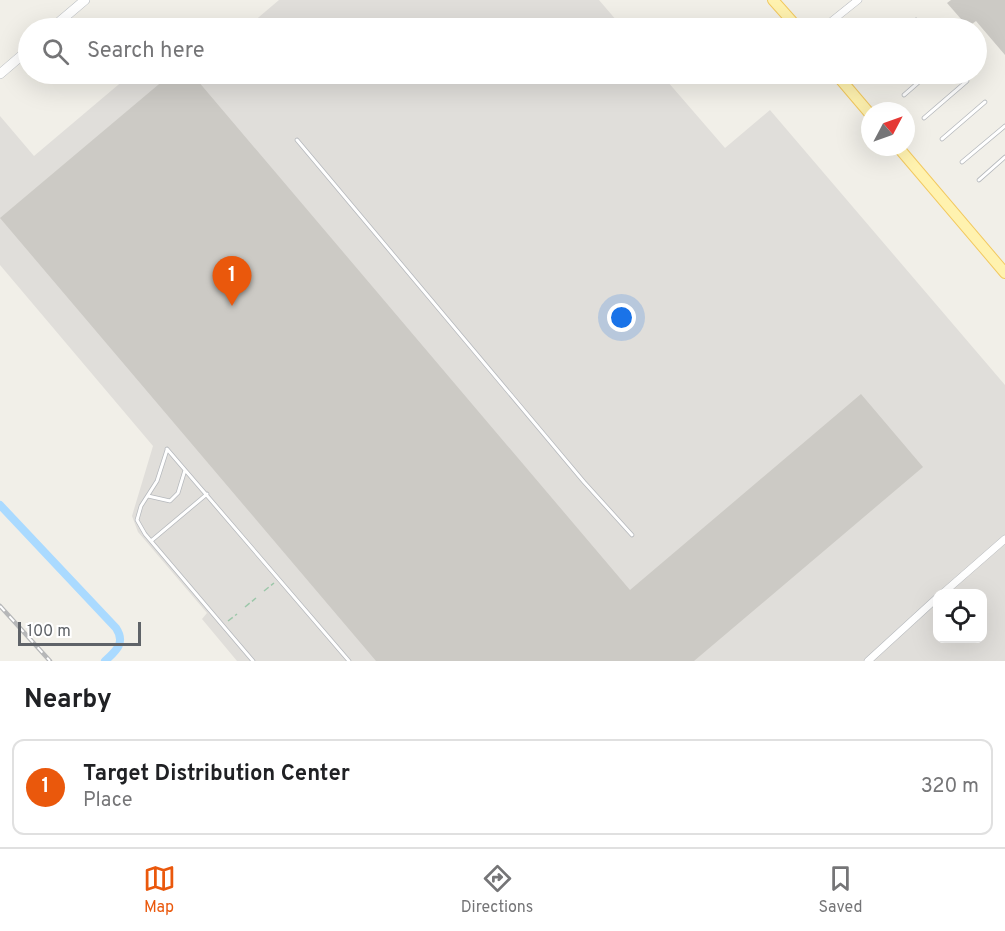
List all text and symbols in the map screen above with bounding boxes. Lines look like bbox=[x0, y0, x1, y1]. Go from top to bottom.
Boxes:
search box bbox=[18, 18, 987, 84]
icon: search bbox=[39, 35, 72, 68]
text: Search here bbox=[87, 38, 205, 65]
north arrow bbox=[861, 102, 915, 156]
pin: 1 bbox=[212, 256, 252, 306]
your location bbox=[607, 303, 636, 332]
map controls bbox=[933, 589, 987, 643]
button: locate bbox=[933, 589, 987, 643]
scale bar bbox=[18, 619, 141, 646]
text: 100 m bbox=[27, 622, 71, 642]
text: Nearby bbox=[24, 684, 112, 717]
text: Target Distribution Center bbox=[83, 761, 350, 788]
text: 1 bbox=[42, 774, 50, 800]
text: 320 m bbox=[921, 774, 979, 800]
text: Place bbox=[83, 788, 133, 814]
tab: Map bbox=[143, 862, 176, 918]
tab: Directions bbox=[461, 862, 533, 918]
tab: Saved bbox=[818, 862, 862, 918]

